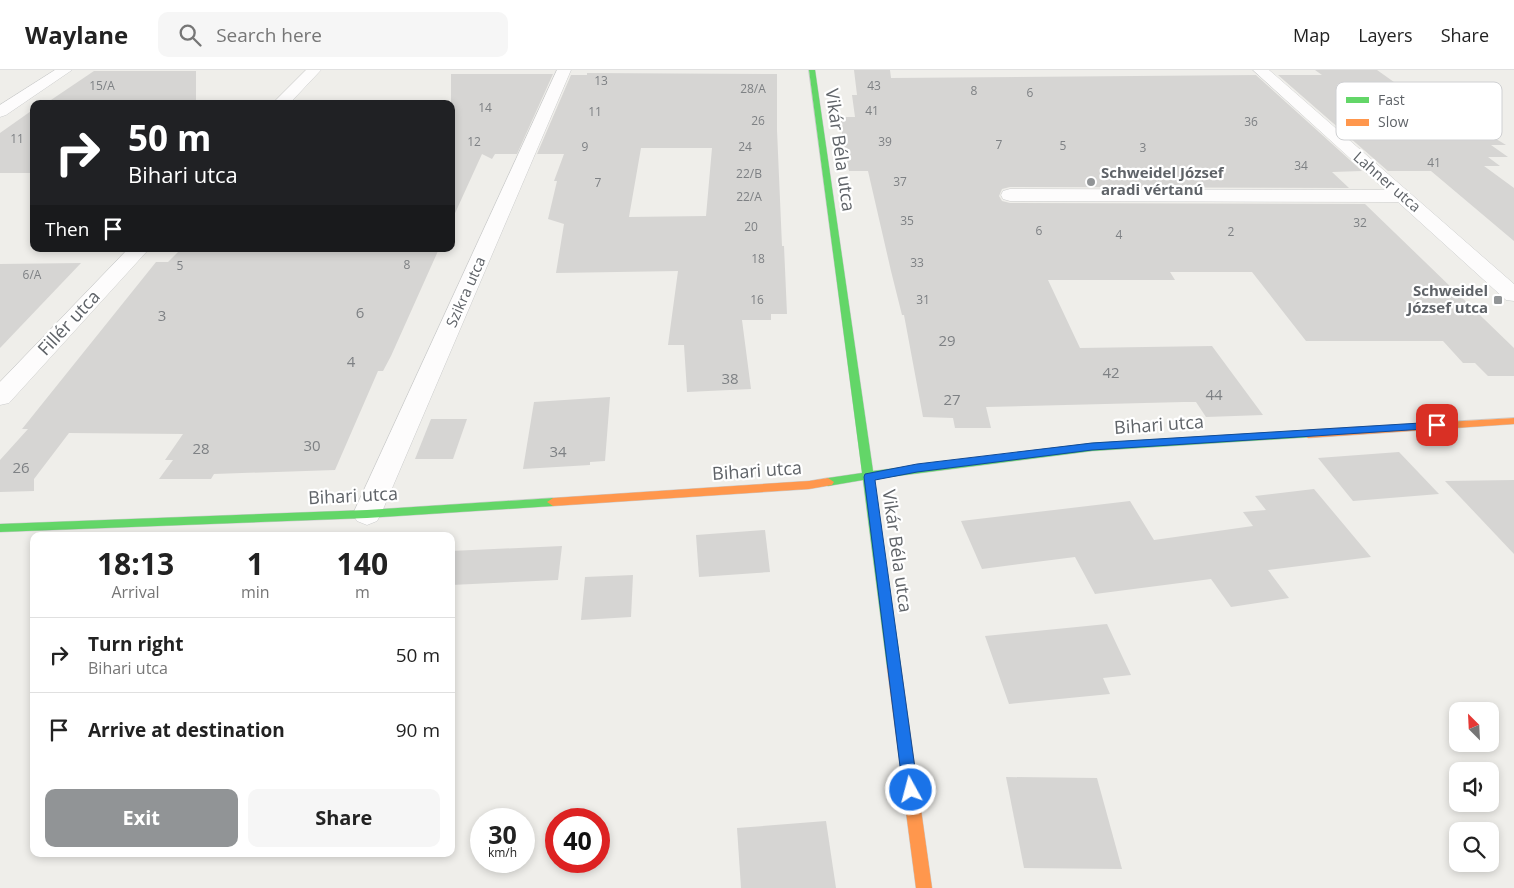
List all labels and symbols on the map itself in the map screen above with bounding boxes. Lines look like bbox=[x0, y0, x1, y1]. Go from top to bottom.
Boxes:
house number: 13 bbox=[594, 72, 608, 89]
house number: 15/A bbox=[89, 77, 115, 94]
house number: 43 bbox=[867, 77, 881, 94]
house number: 28/A bbox=[740, 80, 766, 97]
house number: 8 bbox=[971, 82, 978, 99]
legend bbox=[1336, 82, 1502, 140]
house number: 6 bbox=[1027, 84, 1034, 101]
street label: Vikár Béla utca bbox=[820, 87, 861, 213]
text: Fast bbox=[1378, 90, 1405, 109]
house number: 14 bbox=[478, 99, 492, 116]
house number: 41 bbox=[865, 102, 879, 119]
house number: 11 bbox=[588, 103, 602, 120]
house number: 26 bbox=[751, 112, 765, 129]
text: Slow bbox=[1378, 112, 1409, 131]
house number: 36 bbox=[1244, 113, 1258, 130]
house number: 11 bbox=[10, 130, 24, 147]
house number: 12 bbox=[467, 133, 481, 150]
house number: 39 bbox=[878, 133, 892, 150]
house number: 7 bbox=[996, 136, 1003, 153]
house number: 5 bbox=[1060, 137, 1067, 154]
house number: 9 bbox=[582, 138, 589, 155]
house number: 24 bbox=[738, 138, 752, 155]
house number: 3 bbox=[1140, 139, 1147, 156]
street label: Lahner utca bbox=[1350, 146, 1426, 216]
house number: 41 bbox=[1427, 154, 1441, 171]
house number: 34 bbox=[1294, 157, 1308, 174]
place label: Schweidel József aradi vértanú bbox=[1101, 162, 1225, 199]
house number: 22/B bbox=[736, 165, 762, 182]
house number: 37 bbox=[893, 173, 907, 190]
house number: 7 bbox=[595, 174, 602, 191]
marker: Schweidel József aradi vértanú bbox=[1085, 176, 1097, 188]
house number: 22/A bbox=[736, 188, 762, 205]
house number: 35 bbox=[900, 212, 914, 229]
house number: 32 bbox=[1353, 214, 1367, 231]
house number: 20 bbox=[744, 218, 758, 235]
house number: 6 bbox=[1036, 222, 1043, 239]
house number: 2 bbox=[1228, 223, 1235, 240]
house number: 4 bbox=[1116, 226, 1123, 243]
house number: 18 bbox=[751, 250, 765, 267]
street label: Szikra utca bbox=[441, 253, 490, 330]
house number: 33 bbox=[910, 254, 924, 271]
house number: 8 bbox=[404, 256, 411, 273]
house number: 5 bbox=[177, 257, 184, 274]
house number: 6/A bbox=[23, 266, 42, 283]
place label: Schweidel József utca bbox=[1405, 280, 1488, 317]
street label: Fillér utca bbox=[32, 284, 105, 360]
house number: 16 bbox=[750, 291, 764, 308]
house number: 31 bbox=[916, 291, 930, 308]
marker: Schweidel József utca bbox=[1492, 294, 1504, 306]
house number: 6 bbox=[356, 302, 364, 322]
house number: 3 bbox=[158, 305, 166, 325]
house number: 29 bbox=[938, 330, 956, 350]
house number: 4 bbox=[347, 351, 356, 371]
house number: 42 bbox=[1102, 362, 1120, 382]
house number: 38 bbox=[721, 368, 739, 388]
house number: 44 bbox=[1205, 384, 1223, 404]
house number: 27 bbox=[943, 389, 961, 409]
pin bbox=[1416, 404, 1458, 446]
street label: Bihari utca bbox=[1113, 409, 1205, 439]
house number: 30 bbox=[303, 435, 321, 455]
house number: 28 bbox=[192, 438, 210, 458]
house number: 34 bbox=[549, 441, 567, 461]
street label: Bihari utca bbox=[711, 455, 803, 485]
house number: 26 bbox=[12, 457, 30, 477]
street label: Bihari utca bbox=[307, 481, 398, 509]
street label: Vikár Béla utca bbox=[877, 488, 918, 614]
north arrow bbox=[1449, 702, 1499, 752]
position arrow bbox=[884, 763, 936, 815]
speed limit sign: 40 bbox=[545, 808, 610, 873]

